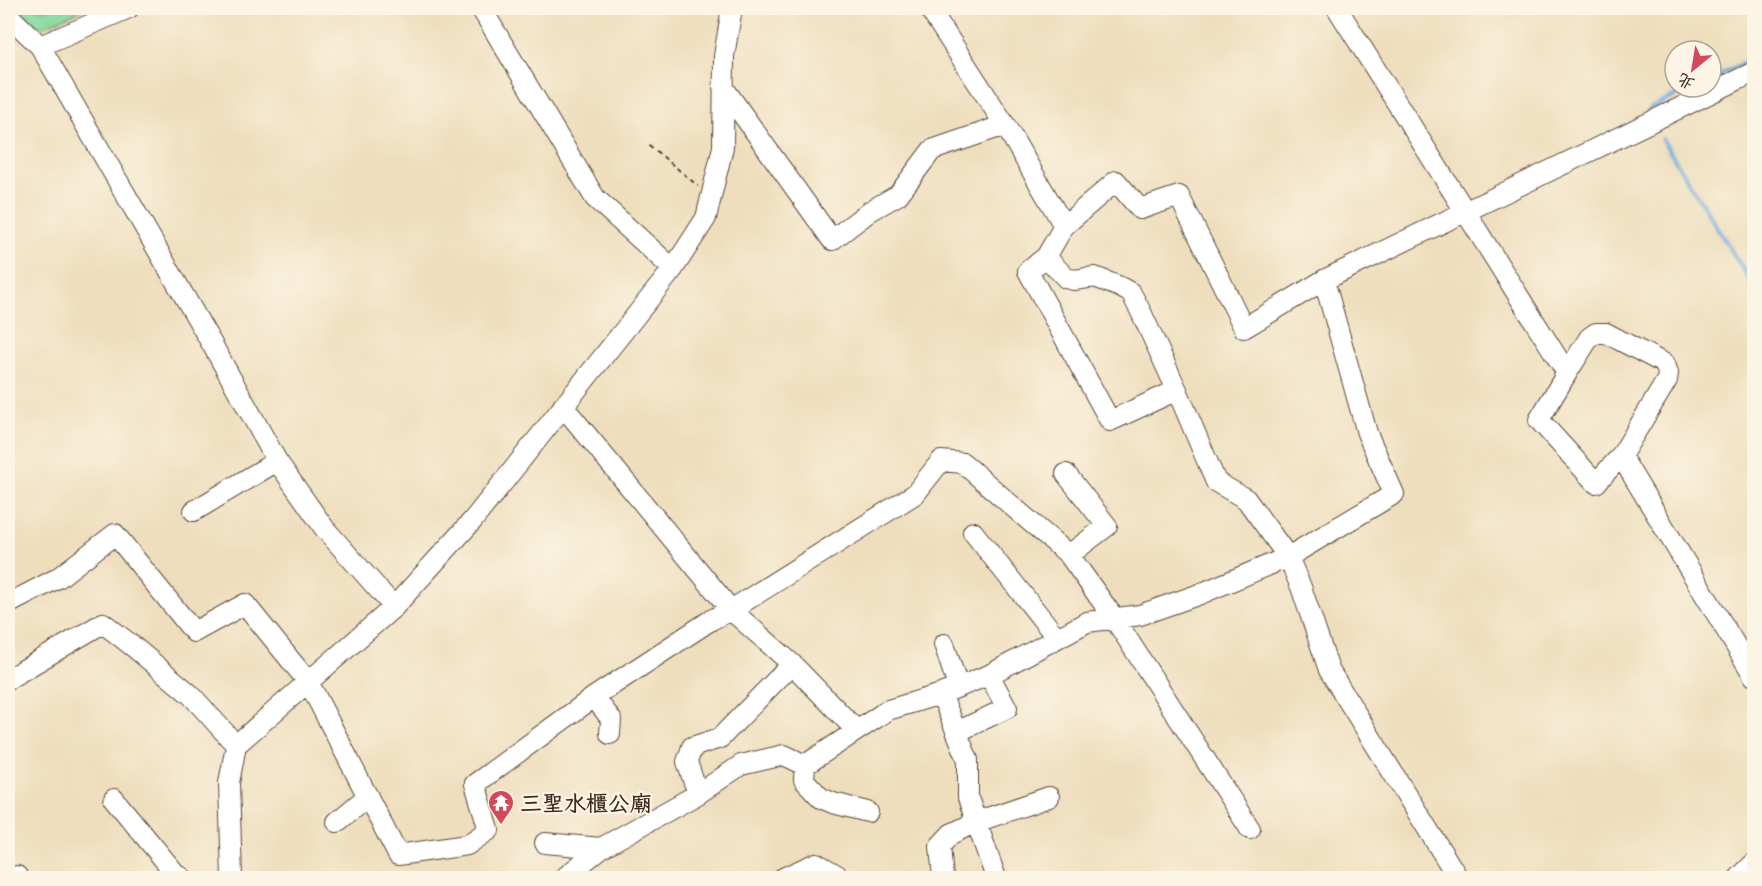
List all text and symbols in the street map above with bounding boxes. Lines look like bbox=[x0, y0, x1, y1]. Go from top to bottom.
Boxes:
north arrow bbox=[1663, 39, 1723, 99]
text: 北 bbox=[1673, 68, 1698, 96]
temple icon: 三聖水櫃公廟 bbox=[486, 788, 516, 826]
place label: 三聖水櫃公廟 bbox=[520, 788, 652, 818]

